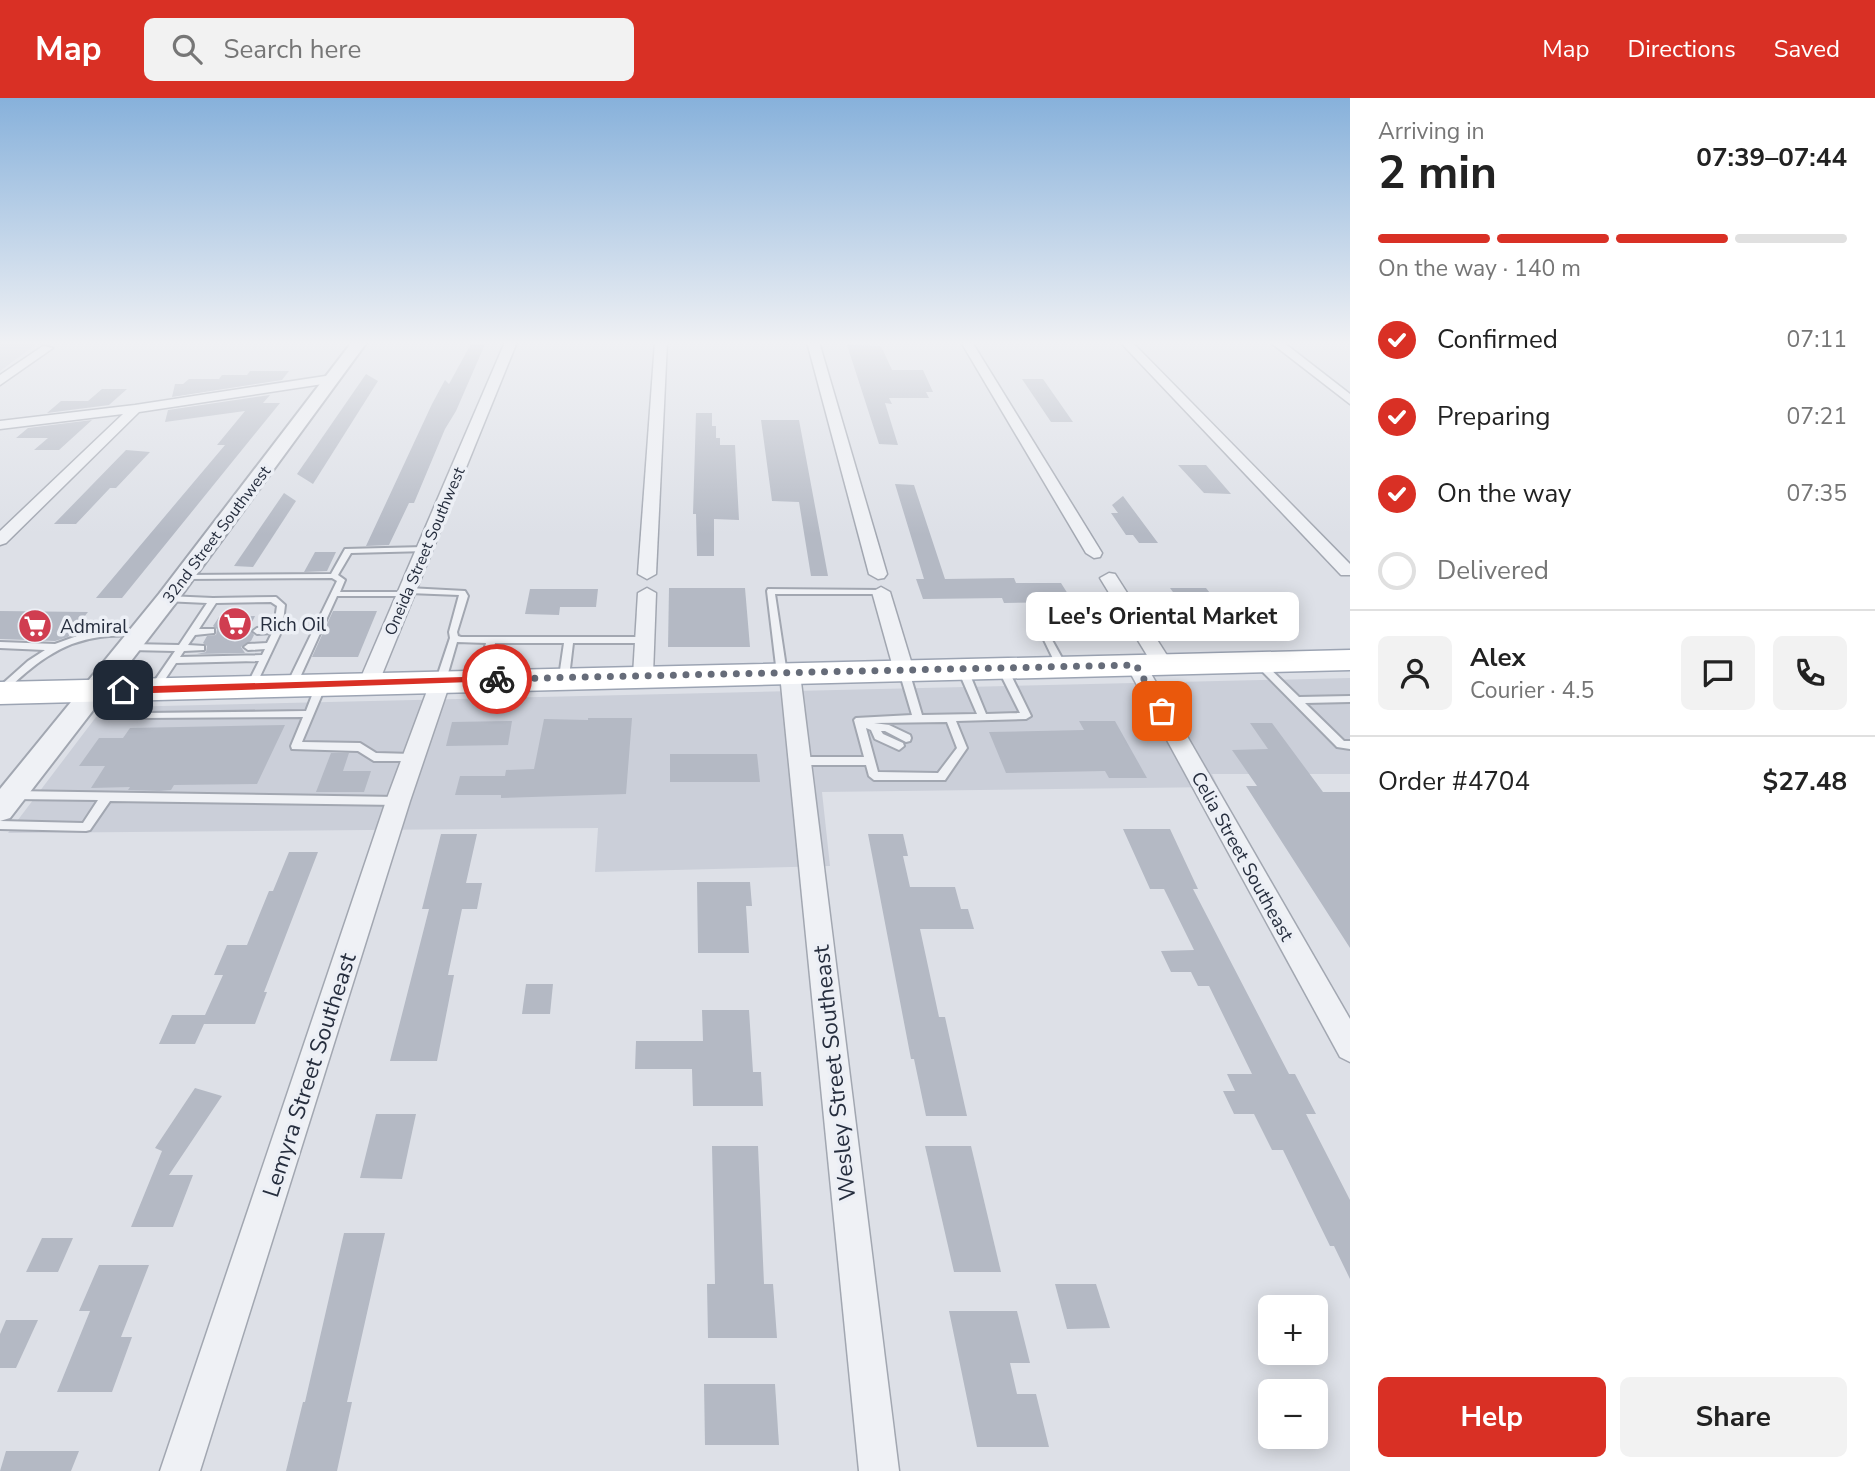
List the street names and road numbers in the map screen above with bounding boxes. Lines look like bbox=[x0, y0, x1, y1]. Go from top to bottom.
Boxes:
street label: 32nd Street Southwest bbox=[158, 461, 276, 608]
street label: Oneida Street Southwest bbox=[379, 464, 470, 639]
street label: Celia Street Southeast bbox=[1185, 767, 1300, 946]
street label: Wesley Street Southeast bbox=[806, 943, 863, 1202]
street label: Lemyra Street Southeast bbox=[255, 948, 364, 1201]

